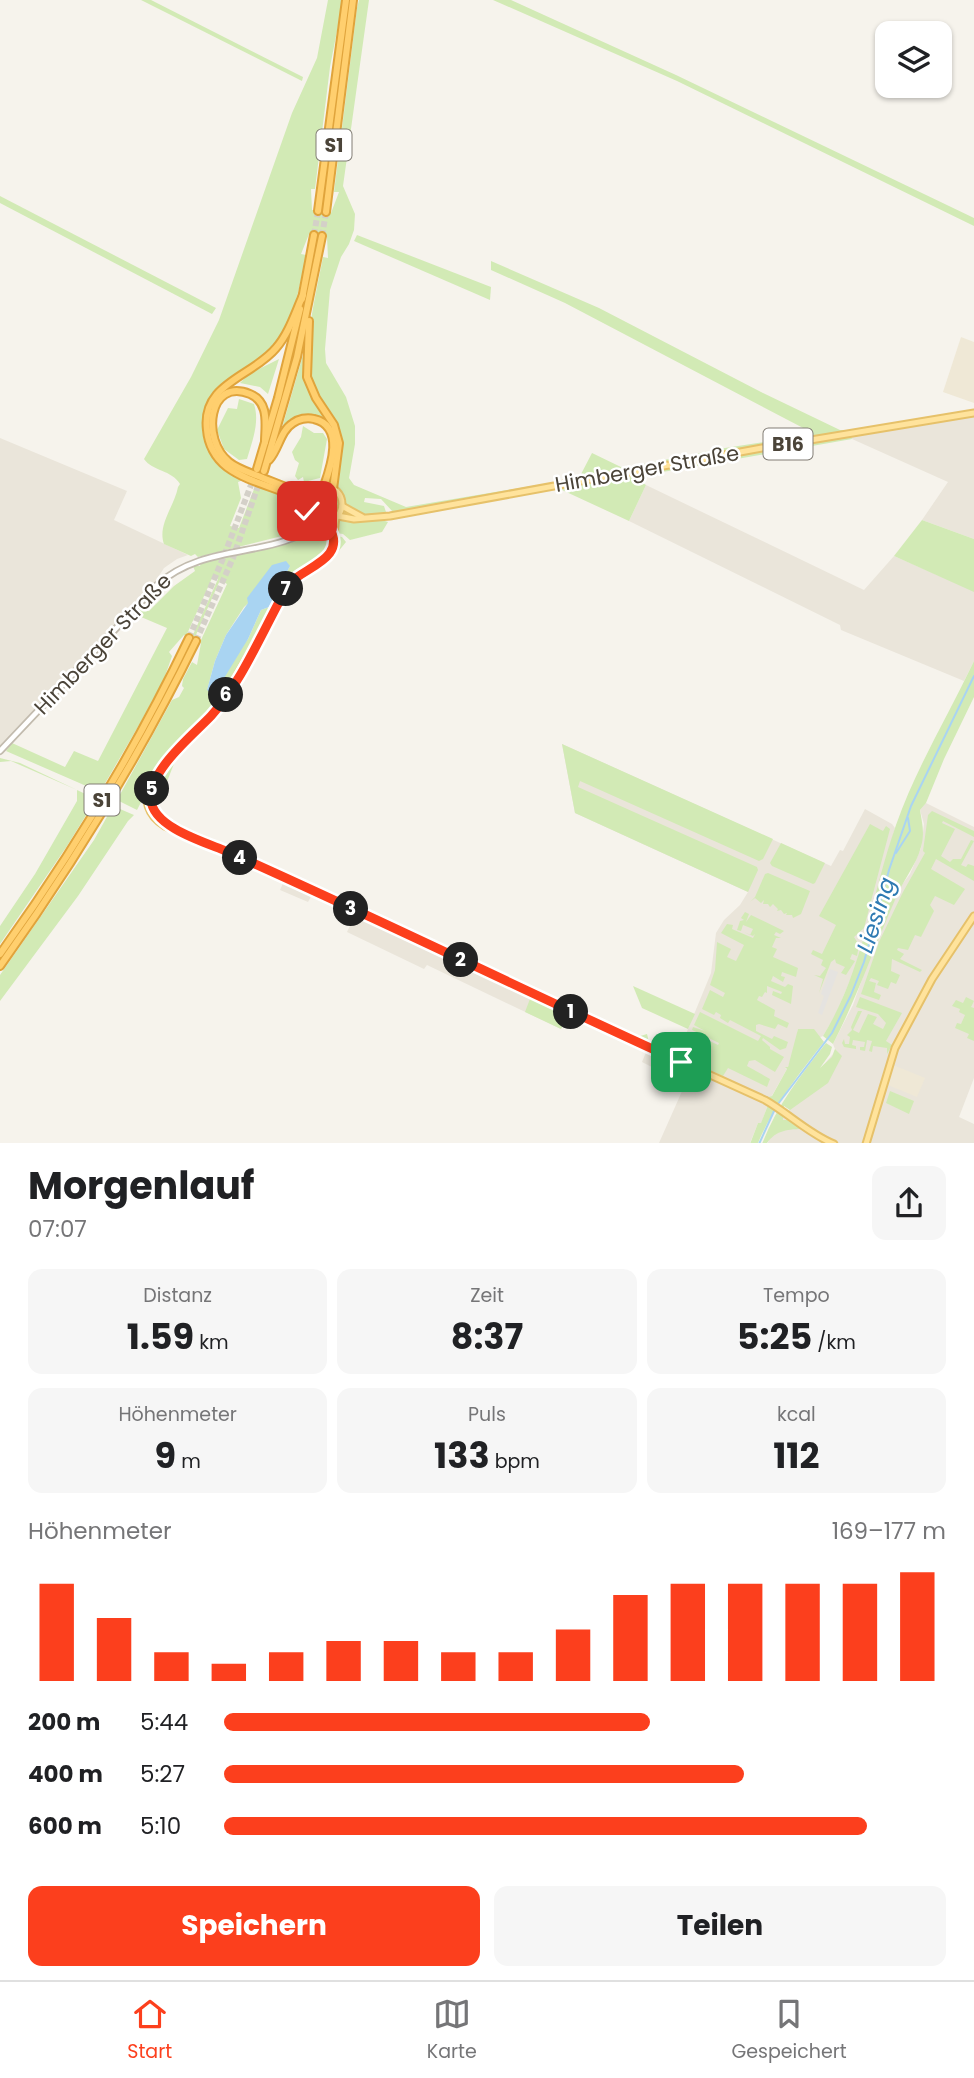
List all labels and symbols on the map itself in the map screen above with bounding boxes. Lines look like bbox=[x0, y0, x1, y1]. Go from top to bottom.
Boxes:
road number: S1 bbox=[316, 130, 352, 160]
road number: B16 bbox=[764, 428, 812, 460]
street label: Himberger Straße bbox=[553, 438, 741, 499]
pin bbox=[277, 481, 337, 541]
street label: Himberger Straße bbox=[27, 567, 178, 721]
pin: 7 bbox=[268, 572, 304, 606]
pin: 6 bbox=[208, 678, 244, 712]
pin: 5 bbox=[134, 772, 170, 806]
road number: S1 bbox=[84, 785, 119, 816]
pin: 4 bbox=[222, 840, 258, 876]
water label: Liesing bbox=[849, 873, 903, 957]
pin: 3 bbox=[334, 892, 368, 926]
pin: 2 bbox=[444, 942, 478, 978]
pin: 1 bbox=[554, 995, 588, 1030]
pin bbox=[651, 1032, 711, 1092]

